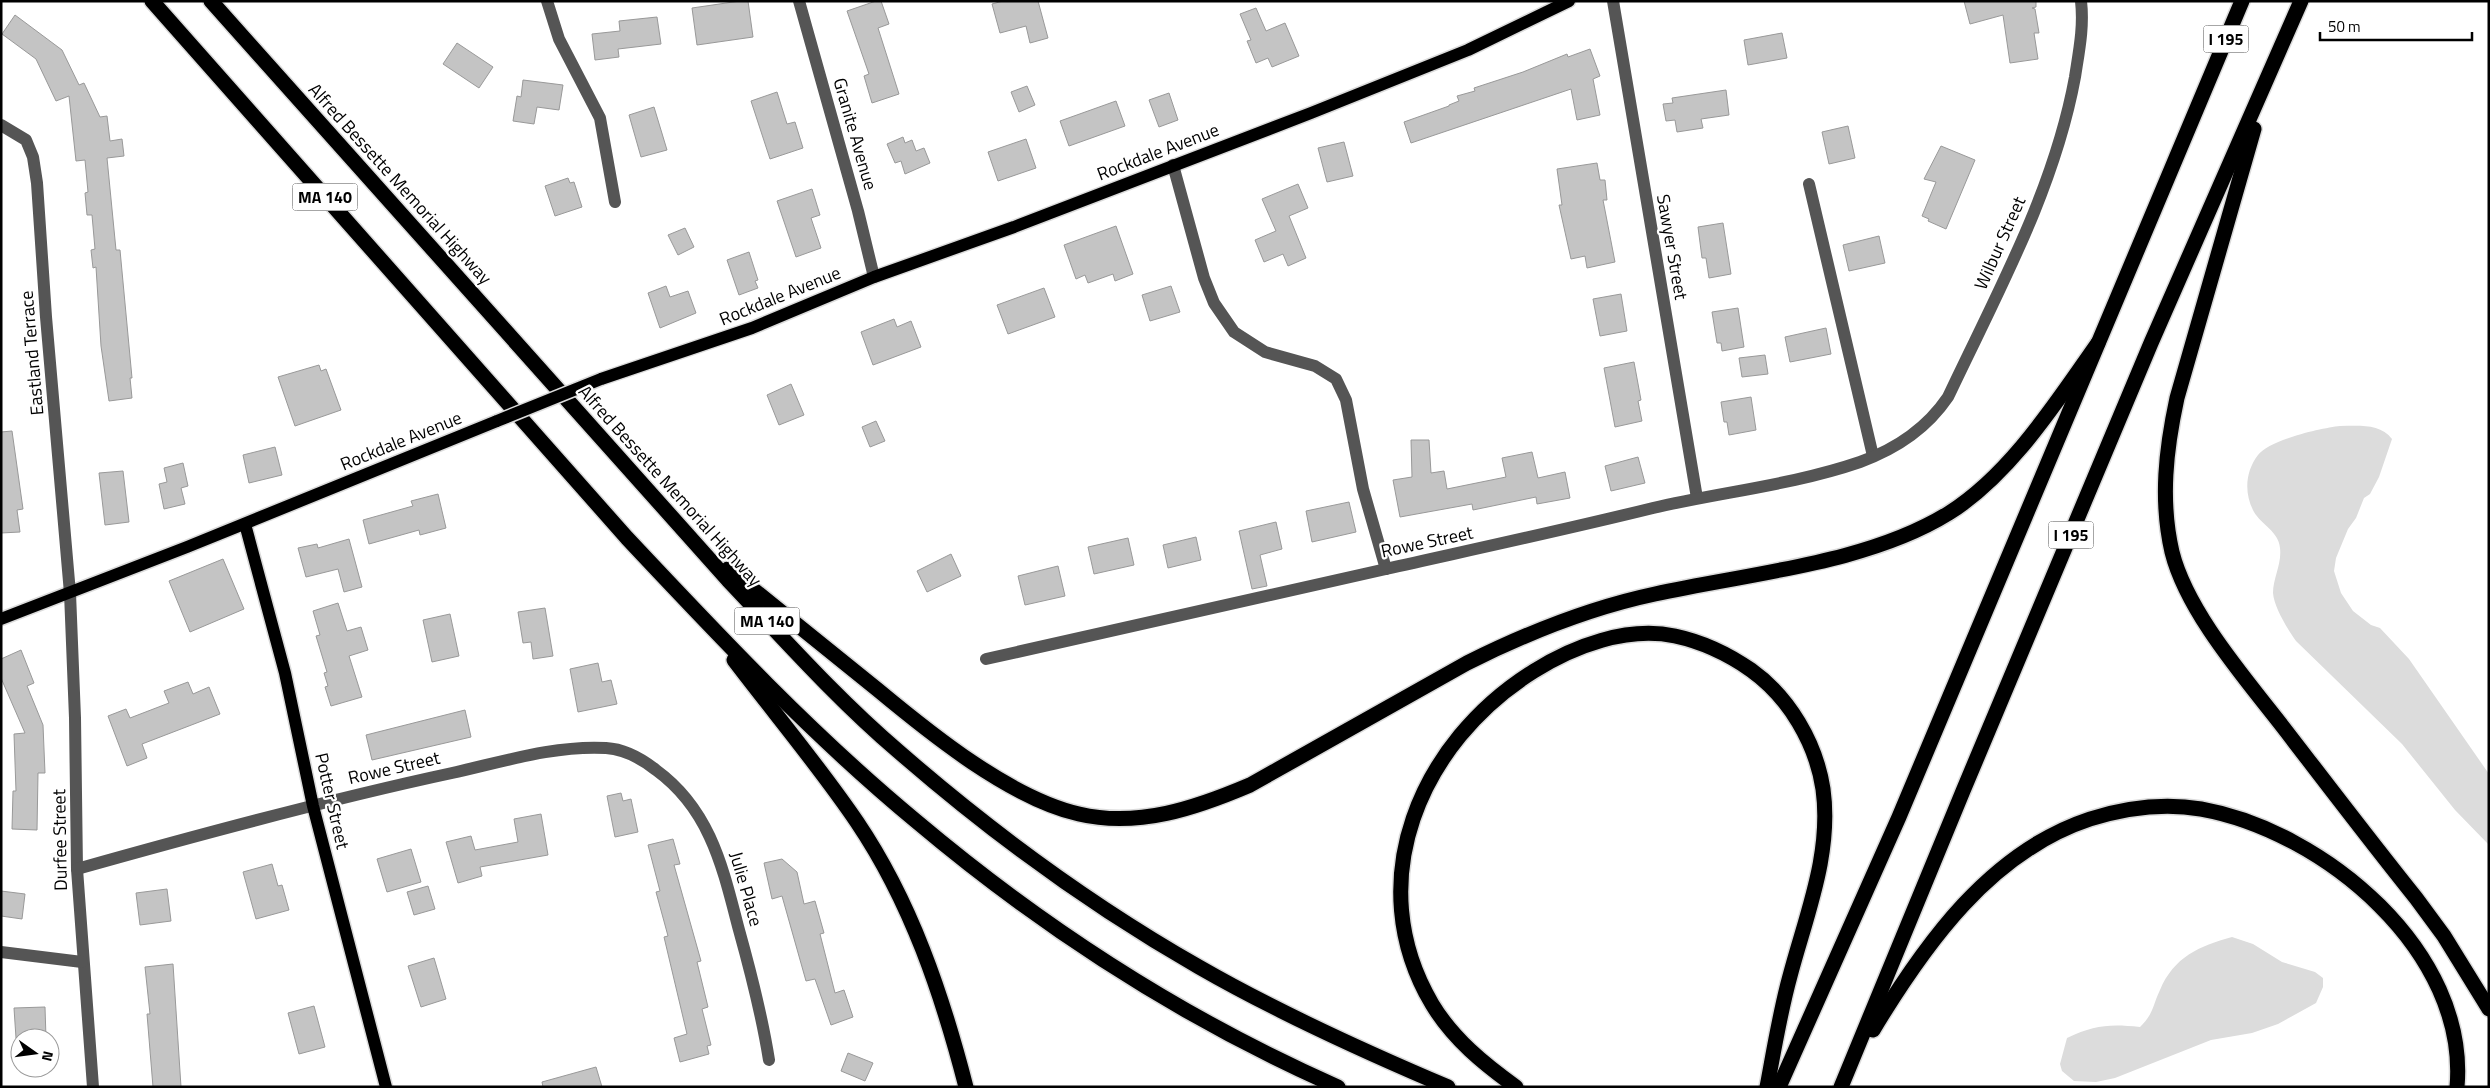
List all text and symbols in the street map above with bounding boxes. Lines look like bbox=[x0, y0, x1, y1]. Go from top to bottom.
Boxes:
scale bar bbox=[2320, 10, 2472, 42]
text: 50 m bbox=[2328, 15, 2361, 38]
road number: I 195 bbox=[2204, 26, 2248, 52]
street label: Granite Avenue bbox=[827, 75, 884, 193]
street label: Alfred Bessette Memorial Highway bbox=[302, 77, 499, 291]
street label: Rockdale Avenue bbox=[1093, 116, 1223, 187]
road number: MA 140 bbox=[292, 183, 358, 210]
street label: Wilbur Street bbox=[1967, 191, 2032, 294]
street label: Sawyer Street bbox=[1650, 192, 1695, 302]
street label: Rockdale Avenue bbox=[715, 259, 845, 332]
street label: Eastland Terrace bbox=[13, 289, 50, 417]
street label: Alfred Bessette Memorial Highway bbox=[572, 379, 769, 593]
street label: Rockdale Avenue bbox=[336, 404, 466, 477]
street label: Rowe Street bbox=[1378, 518, 1476, 564]
road number: I 195 bbox=[2048, 522, 2094, 548]
road number: MA 140 bbox=[734, 608, 800, 634]
street label: Rowe Street bbox=[345, 744, 443, 791]
street label: Potter Street bbox=[308, 750, 357, 853]
street label: Durfee Street bbox=[45, 788, 74, 891]
street label: Julie Place bbox=[723, 848, 770, 929]
north arrow bbox=[10, 1028, 60, 1078]
text: N bbox=[37, 1049, 59, 1064]

